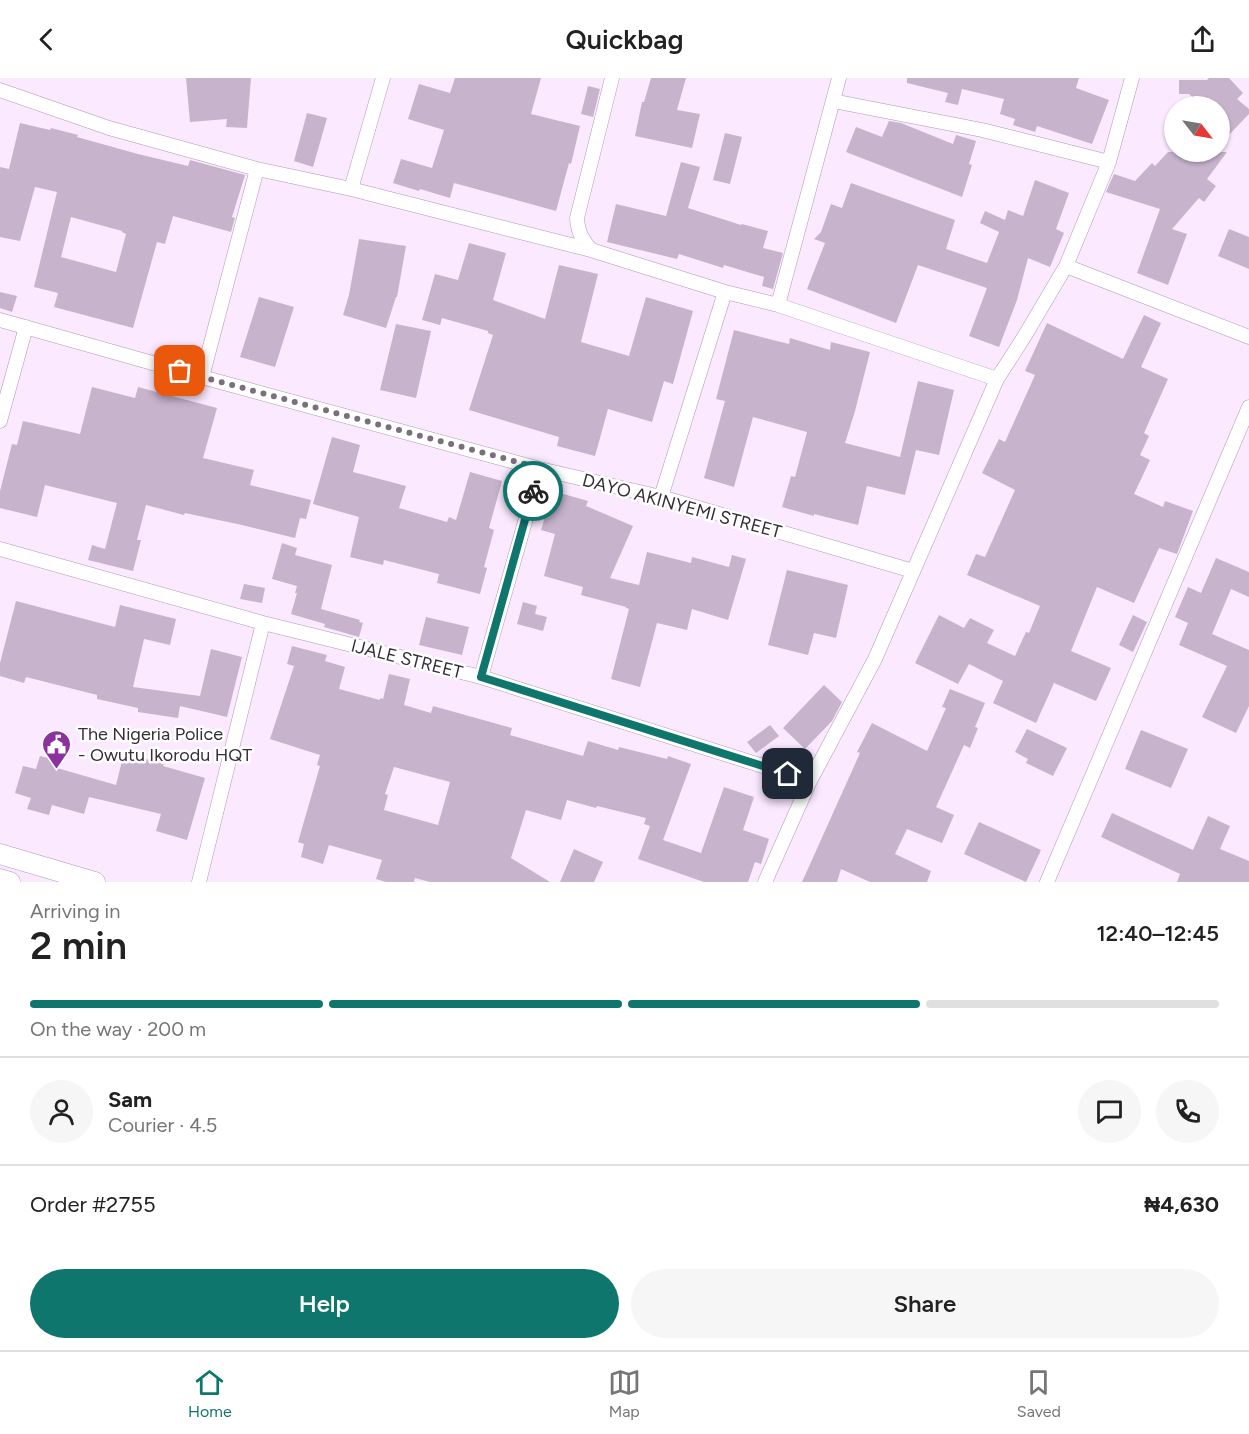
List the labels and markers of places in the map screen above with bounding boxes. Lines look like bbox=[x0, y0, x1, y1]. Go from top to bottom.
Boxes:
pin bbox=[154, 345, 205, 396]
place label: The Nigeria Police - Owutu Ikorodu HQT bbox=[78, 723, 252, 766]
public building icon: The Nigeria Police - Owutu Ikorodu HQT bbox=[41, 728, 73, 770]
pin bbox=[762, 748, 813, 799]

